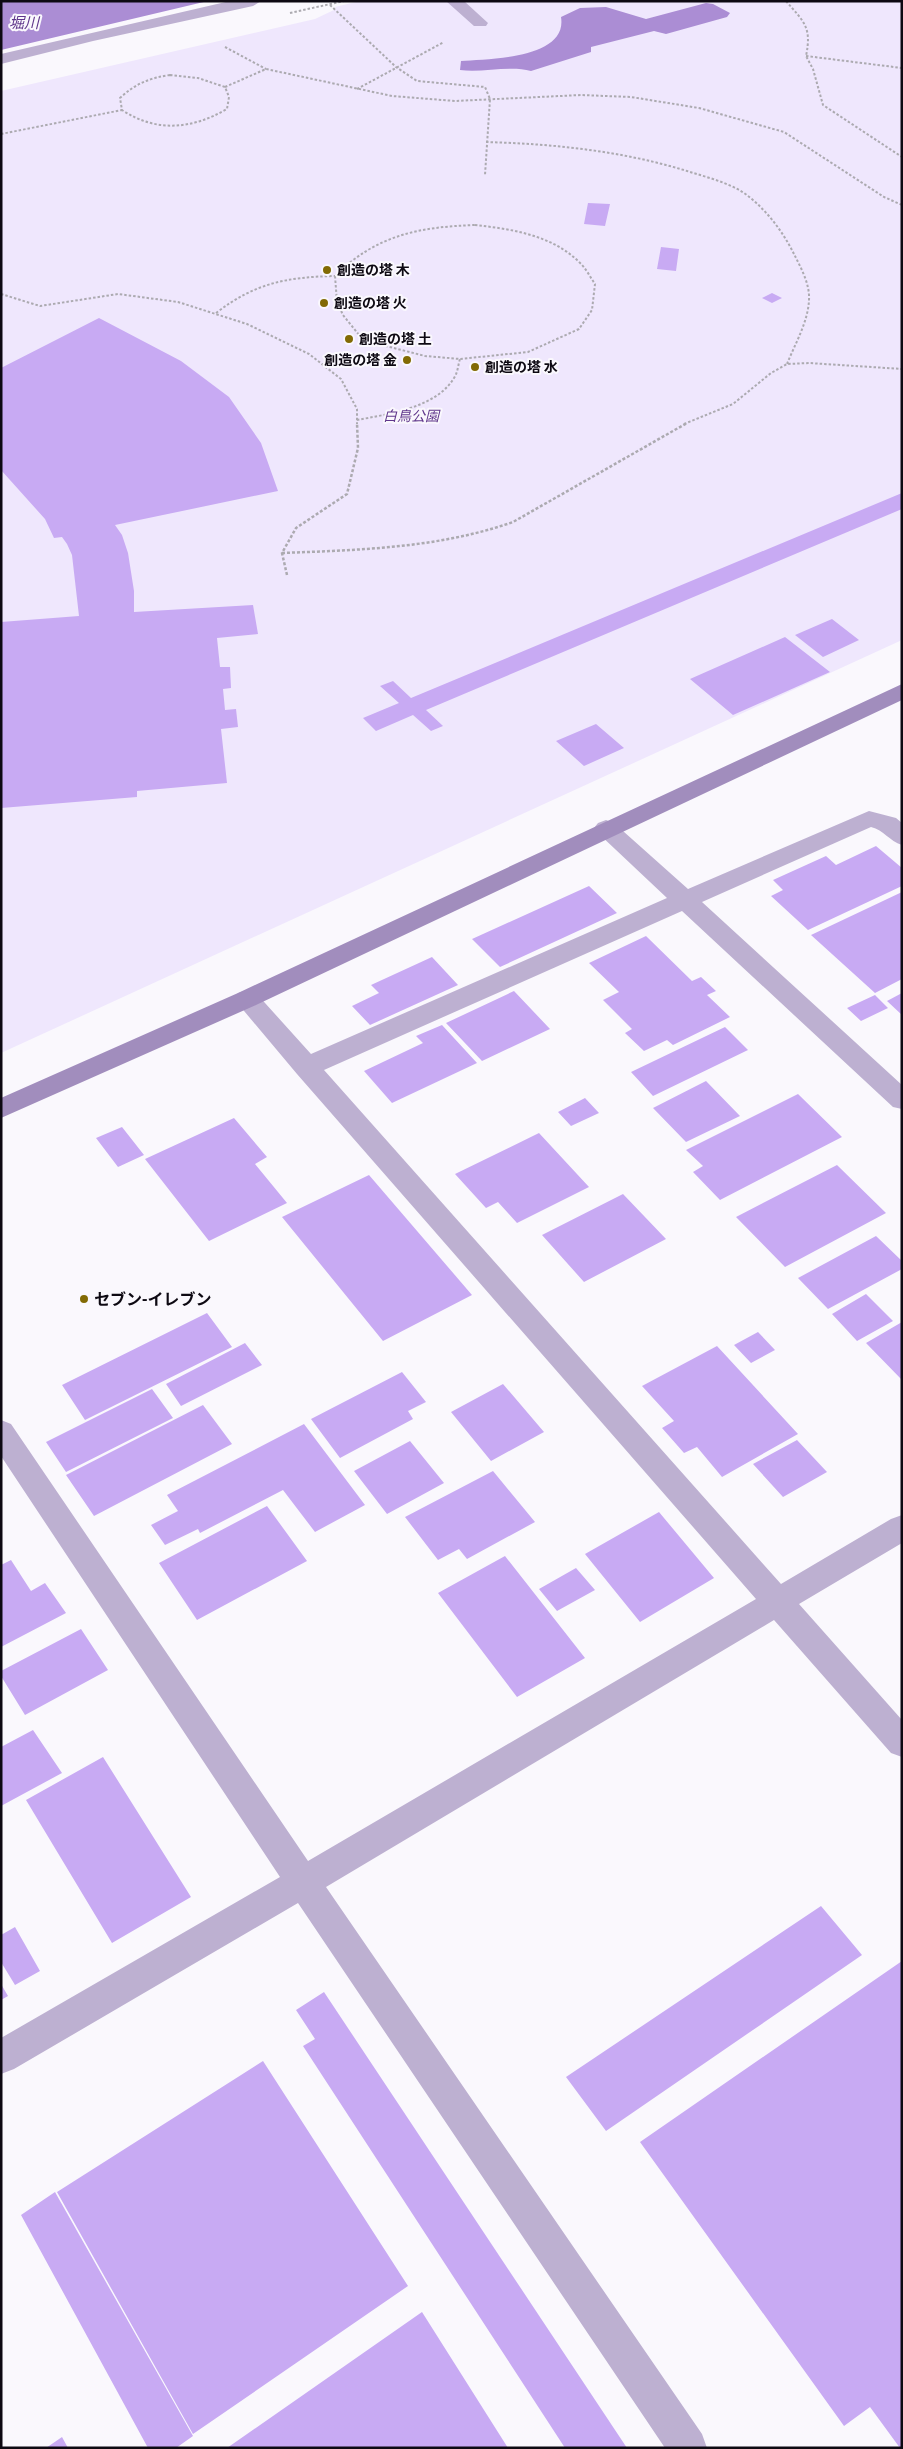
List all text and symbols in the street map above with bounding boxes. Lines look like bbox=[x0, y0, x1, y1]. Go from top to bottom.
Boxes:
water label: 堀川 bbox=[9, 10, 41, 33]
place label: 創造の塔 木 bbox=[337, 259, 410, 279]
marker: 創造の塔 木 bbox=[321, 264, 333, 276]
place label: 創造の塔 火 bbox=[334, 292, 407, 312]
marker: 創造の塔 火 bbox=[318, 297, 330, 309]
place label: 創造の塔 土 bbox=[359, 328, 432, 348]
marker: 創造の塔 土 bbox=[343, 333, 355, 345]
place label: 創造の塔 金 bbox=[324, 349, 397, 369]
marker: 創造の塔 金 bbox=[401, 354, 413, 366]
place label: 創造の塔 水 bbox=[485, 356, 558, 376]
marker: 創造の塔 水 bbox=[469, 361, 481, 373]
park label: 白鳥公園 bbox=[383, 405, 441, 425]
place label: セブン-イレブン bbox=[94, 1286, 211, 1310]
marker: セブン-イレブン bbox=[78, 1293, 90, 1305]

